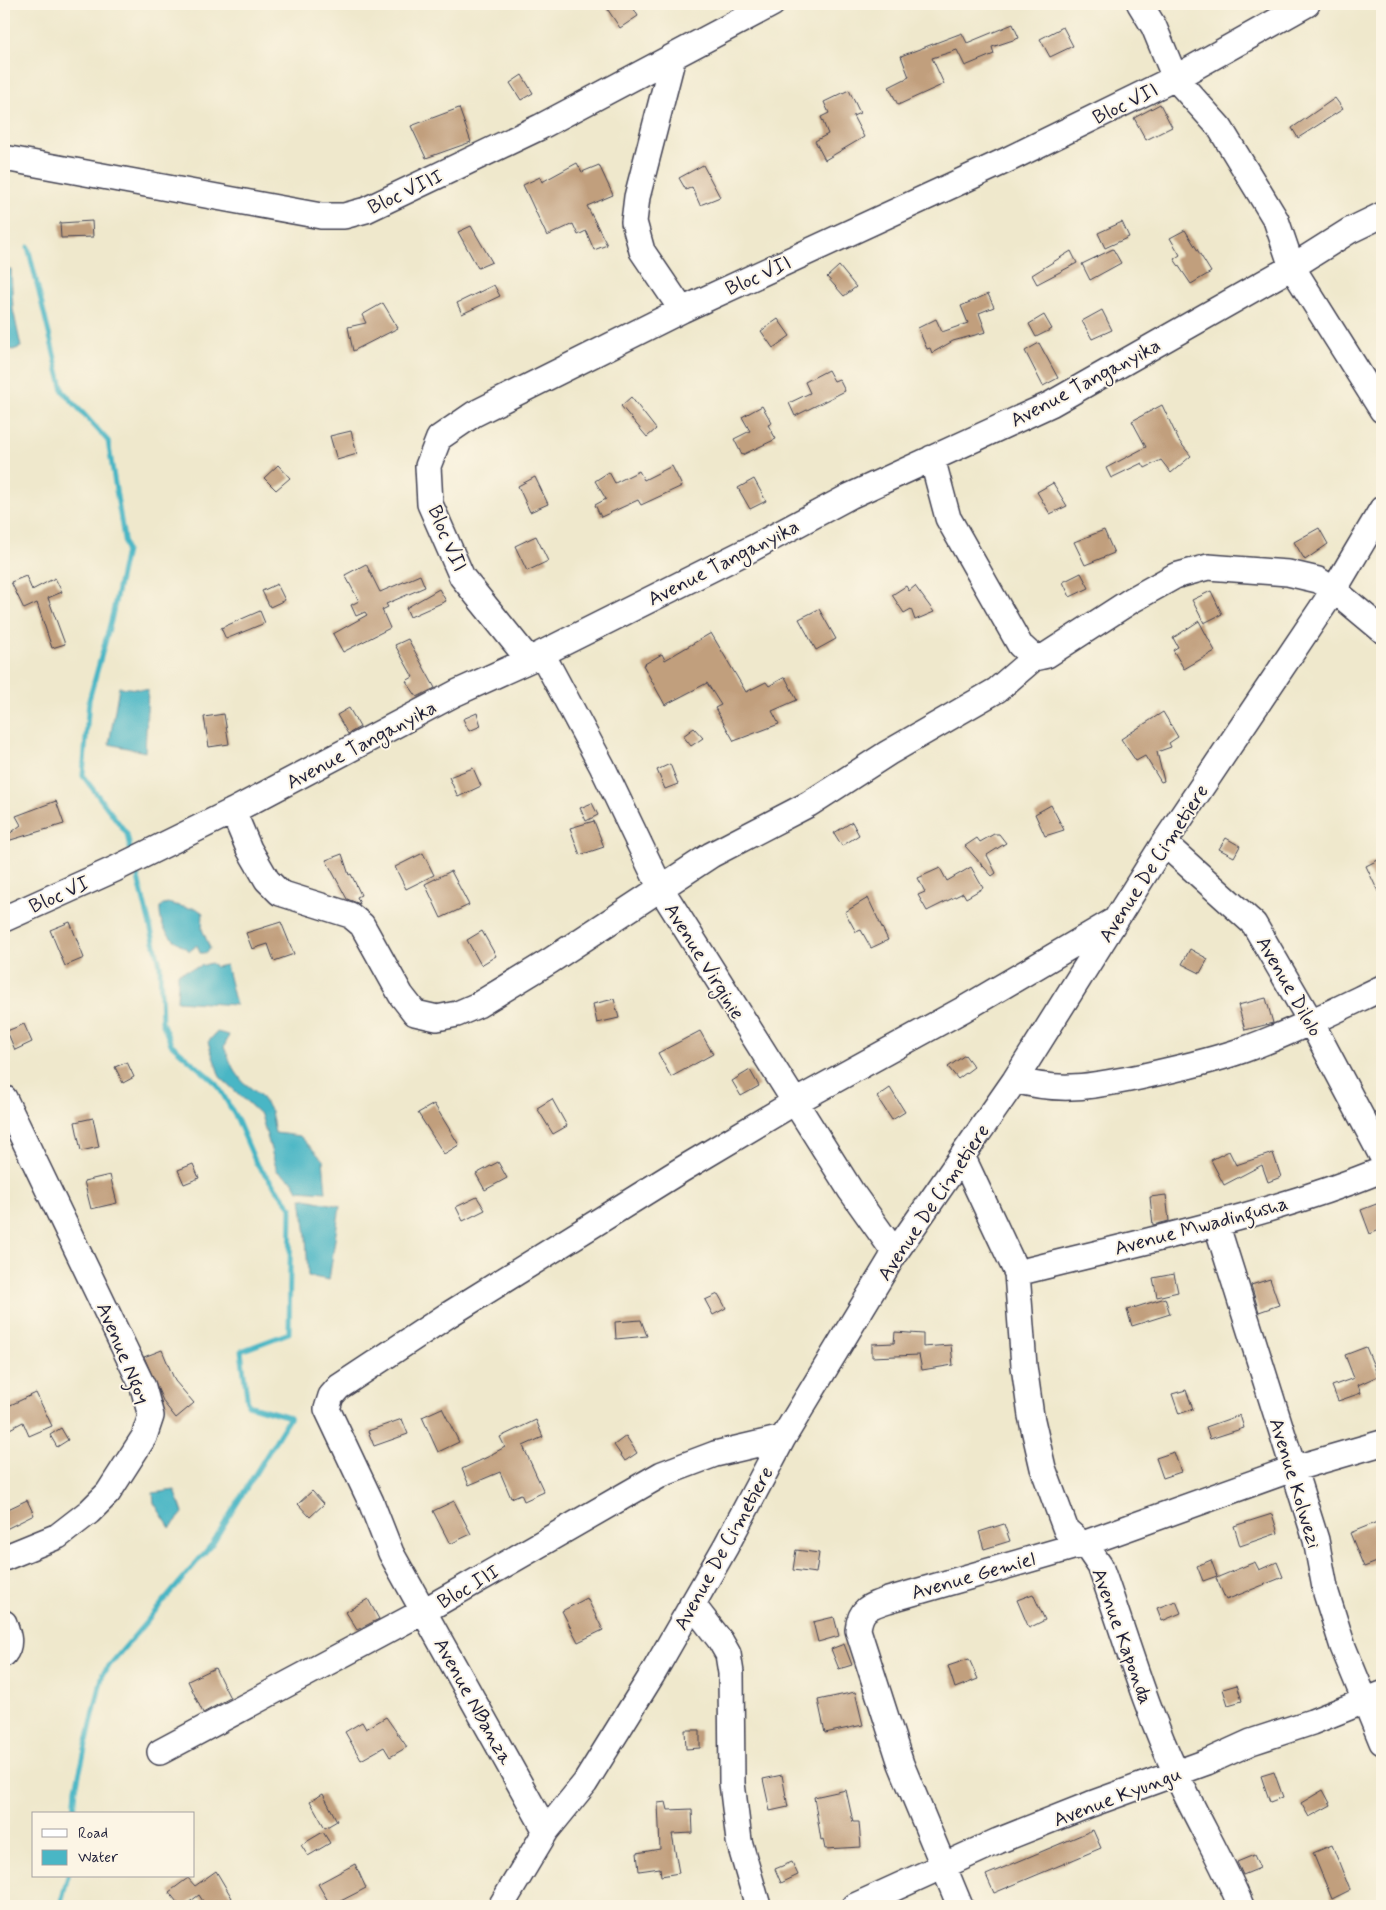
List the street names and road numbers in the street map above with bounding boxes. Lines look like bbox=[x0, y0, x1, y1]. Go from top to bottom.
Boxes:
street label: Bloc VII bbox=[1089, 77, 1163, 132]
street label: Bloc VIII bbox=[364, 163, 448, 222]
street label: Bloc VII bbox=[721, 250, 796, 303]
street label: Avenue Tanganyika bbox=[1006, 332, 1166, 435]
street label: Bloc VII bbox=[421, 501, 473, 576]
street label: Avenue Tanganyika bbox=[643, 513, 805, 614]
street label: Avenue Tanganyika bbox=[282, 694, 442, 797]
street label: Avenue De Cimetiere bbox=[1093, 780, 1216, 948]
street label: Bloc VI bbox=[25, 870, 94, 921]
street label: Avenue Virginie bbox=[656, 898, 750, 1026]
street label: Avenue Dilolo bbox=[1249, 932, 1328, 1042]
street label: Avenue De Cimetiere bbox=[872, 1119, 997, 1286]
street label: Avenue Mwadingusha bbox=[1111, 1190, 1292, 1265]
street label: Avenue Ngoy bbox=[87, 1299, 156, 1409]
street label: Avenue Kolwezi bbox=[1262, 1415, 1327, 1552]
street label: Avenue De Cimetiere bbox=[668, 1462, 781, 1635]
street label: Avenue Gemiel bbox=[908, 1546, 1039, 1607]
street label: Bloc III bbox=[433, 1559, 505, 1616]
street label: Avenue Kaponda bbox=[1084, 1565, 1159, 1708]
street label: Avenue NBanza bbox=[427, 1634, 519, 1771]
street label: Avenue Kyungu bbox=[1050, 1761, 1185, 1834]

